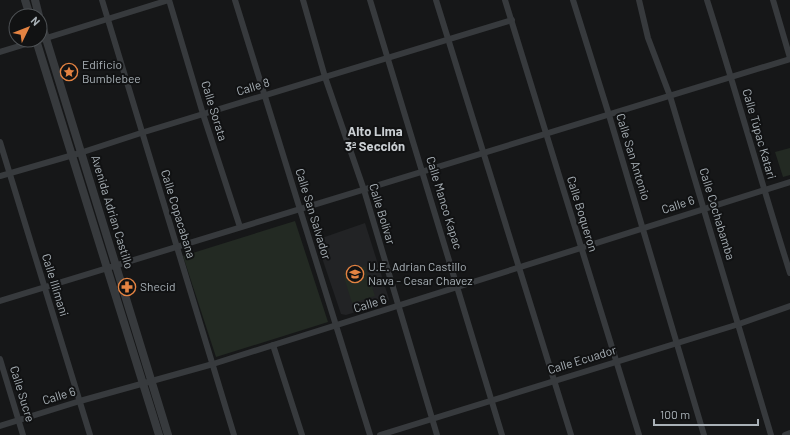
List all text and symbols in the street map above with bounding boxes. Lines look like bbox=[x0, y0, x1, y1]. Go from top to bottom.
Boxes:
north arrow bbox=[8, 8, 48, 48]
text: N bbox=[28, 14, 43, 28]
place label: Edificio Bumblebee bbox=[82, 57, 141, 85]
place icon: Edificio Bumblebee bbox=[59, 62, 79, 82]
street label: Calle 8 bbox=[234, 74, 271, 98]
street label: Calle Sorata bbox=[199, 79, 231, 142]
street label: Calle Túpac Katari bbox=[740, 87, 780, 180]
street label: Calle San Antonio bbox=[614, 112, 654, 202]
district label: Alto Lima 3ª Sección bbox=[345, 123, 405, 154]
street label: Avenida Adrian Castillo bbox=[89, 153, 137, 270]
street label: Calle Manco Kapac bbox=[424, 155, 466, 251]
street label: Calle San Salvador bbox=[293, 166, 335, 262]
street label: Calle Cochabamba bbox=[697, 166, 739, 261]
street label: Calle Copacabana bbox=[159, 168, 199, 260]
street label: Calle Boqueron bbox=[565, 174, 601, 253]
street label: Calle Bolívar bbox=[367, 181, 399, 247]
street label: Calle 6 bbox=[659, 192, 696, 216]
street label: Calle Illimani bbox=[40, 252, 72, 318]
place label: U.E. Adrian Castillo Nava - Cesar Chavez bbox=[368, 259, 473, 287]
school or university icon: U.E. Adrian Castillo Nava - Cesar Chavez bbox=[345, 264, 365, 284]
pharmacy icon: Shecid bbox=[117, 277, 137, 297]
place label: Shecid bbox=[140, 279, 176, 293]
street label: Calle 6 bbox=[351, 291, 388, 315]
street label: Calle Ecuador bbox=[546, 342, 618, 376]
street label: Calle Sucre bbox=[8, 364, 38, 424]
street label: Calle 6 bbox=[40, 383, 77, 407]
scale bar bbox=[654, 401, 758, 427]
text: 100 m bbox=[660, 407, 690, 421]

